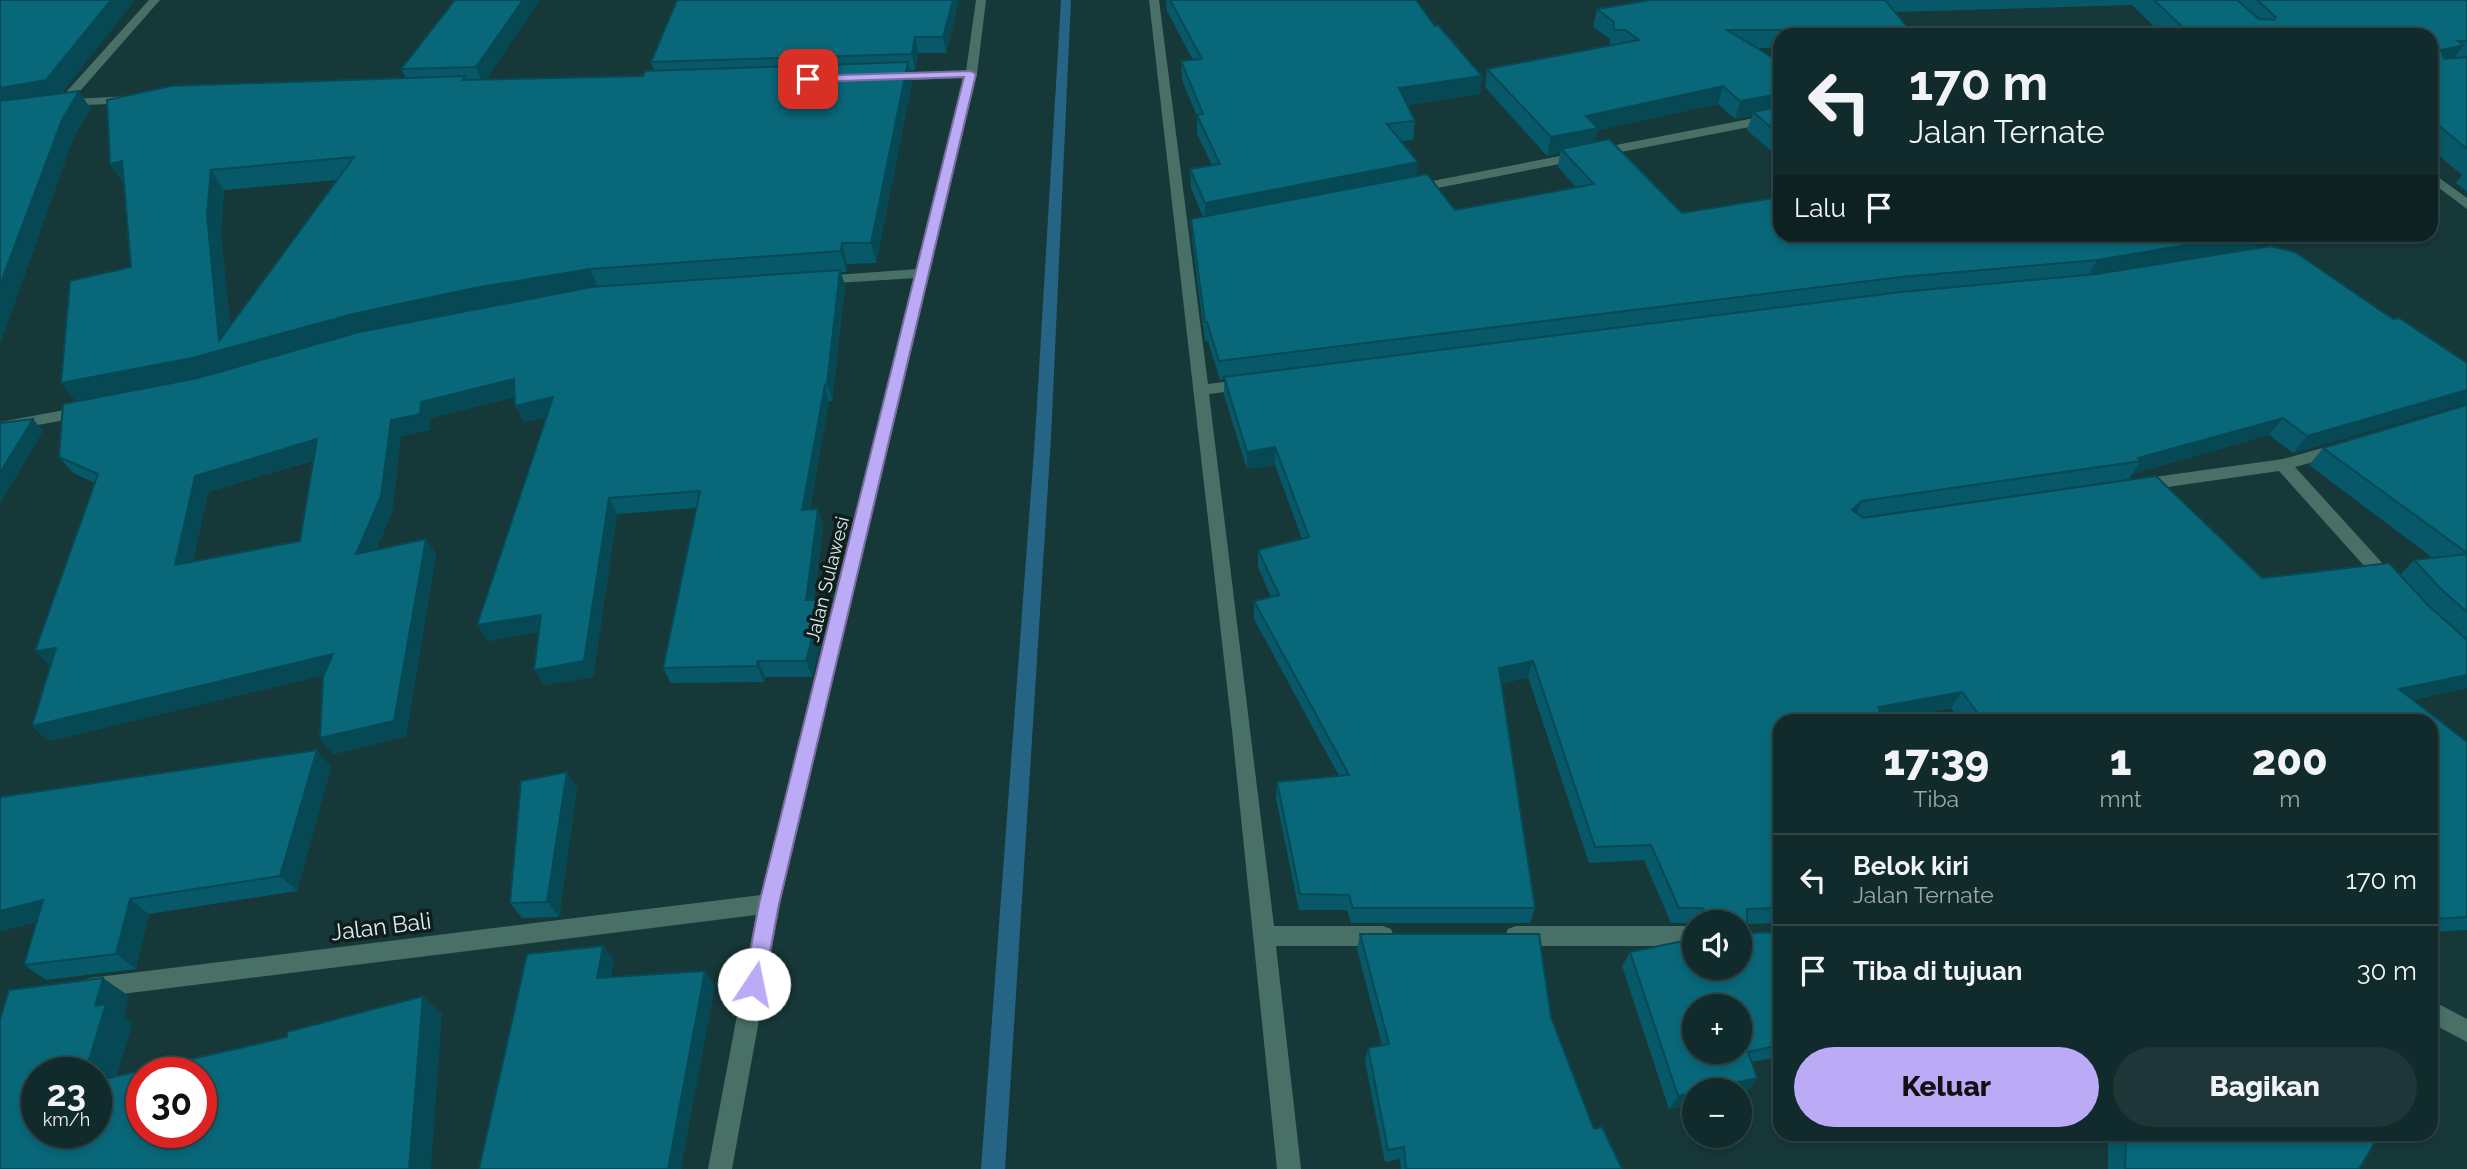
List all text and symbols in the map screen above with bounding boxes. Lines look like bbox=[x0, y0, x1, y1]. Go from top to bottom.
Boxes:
pin bbox=[778, 49, 838, 109]
text: 170 m bbox=[1909, 54, 2048, 111]
icon: left bbox=[1794, 56, 1885, 147]
icon: arrive bbox=[789, 60, 827, 98]
text: Jalan Ternate bbox=[1909, 113, 2105, 150]
icon: arrive bbox=[1860, 189, 1898, 227]
text: Lalu bbox=[1794, 193, 1846, 223]
street label: Jalan Sulawesi bbox=[801, 514, 853, 644]
text: 17:39 bbox=[1883, 736, 1989, 785]
text: 1 bbox=[2110, 736, 2131, 785]
text: 200 bbox=[2252, 736, 2328, 785]
text: Tiba bbox=[1913, 785, 1959, 812]
text: mnt bbox=[2100, 785, 2142, 812]
text: m bbox=[2279, 785, 2300, 812]
text: Belok kiri bbox=[1853, 851, 1969, 881]
icon: left bbox=[1794, 861, 1832, 899]
text: 170 m bbox=[2346, 865, 2417, 895]
text: Jalan Ternate bbox=[1853, 881, 1994, 908]
street label: Jalan Bali bbox=[329, 906, 433, 946]
map controls bbox=[1682, 910, 1752, 1148]
button: sound bbox=[1682, 910, 1752, 980]
position arrow bbox=[717, 947, 791, 1021]
icon: arrive bbox=[1794, 952, 1832, 990]
text: Tiba di tujuan bbox=[1853, 956, 2023, 986]
text: 30 m bbox=[2357, 956, 2417, 986]
button: + bbox=[1682, 994, 1752, 1064]
button: Keluar bbox=[1794, 1047, 2099, 1127]
button: Bagikan bbox=[2113, 1047, 2417, 1127]
speed limit sign: 30 bbox=[126, 1057, 217, 1148]
text: 23 bbox=[47, 1073, 86, 1114]
button: − bbox=[1682, 1078, 1752, 1148]
text: km/h bbox=[43, 1109, 90, 1130]

